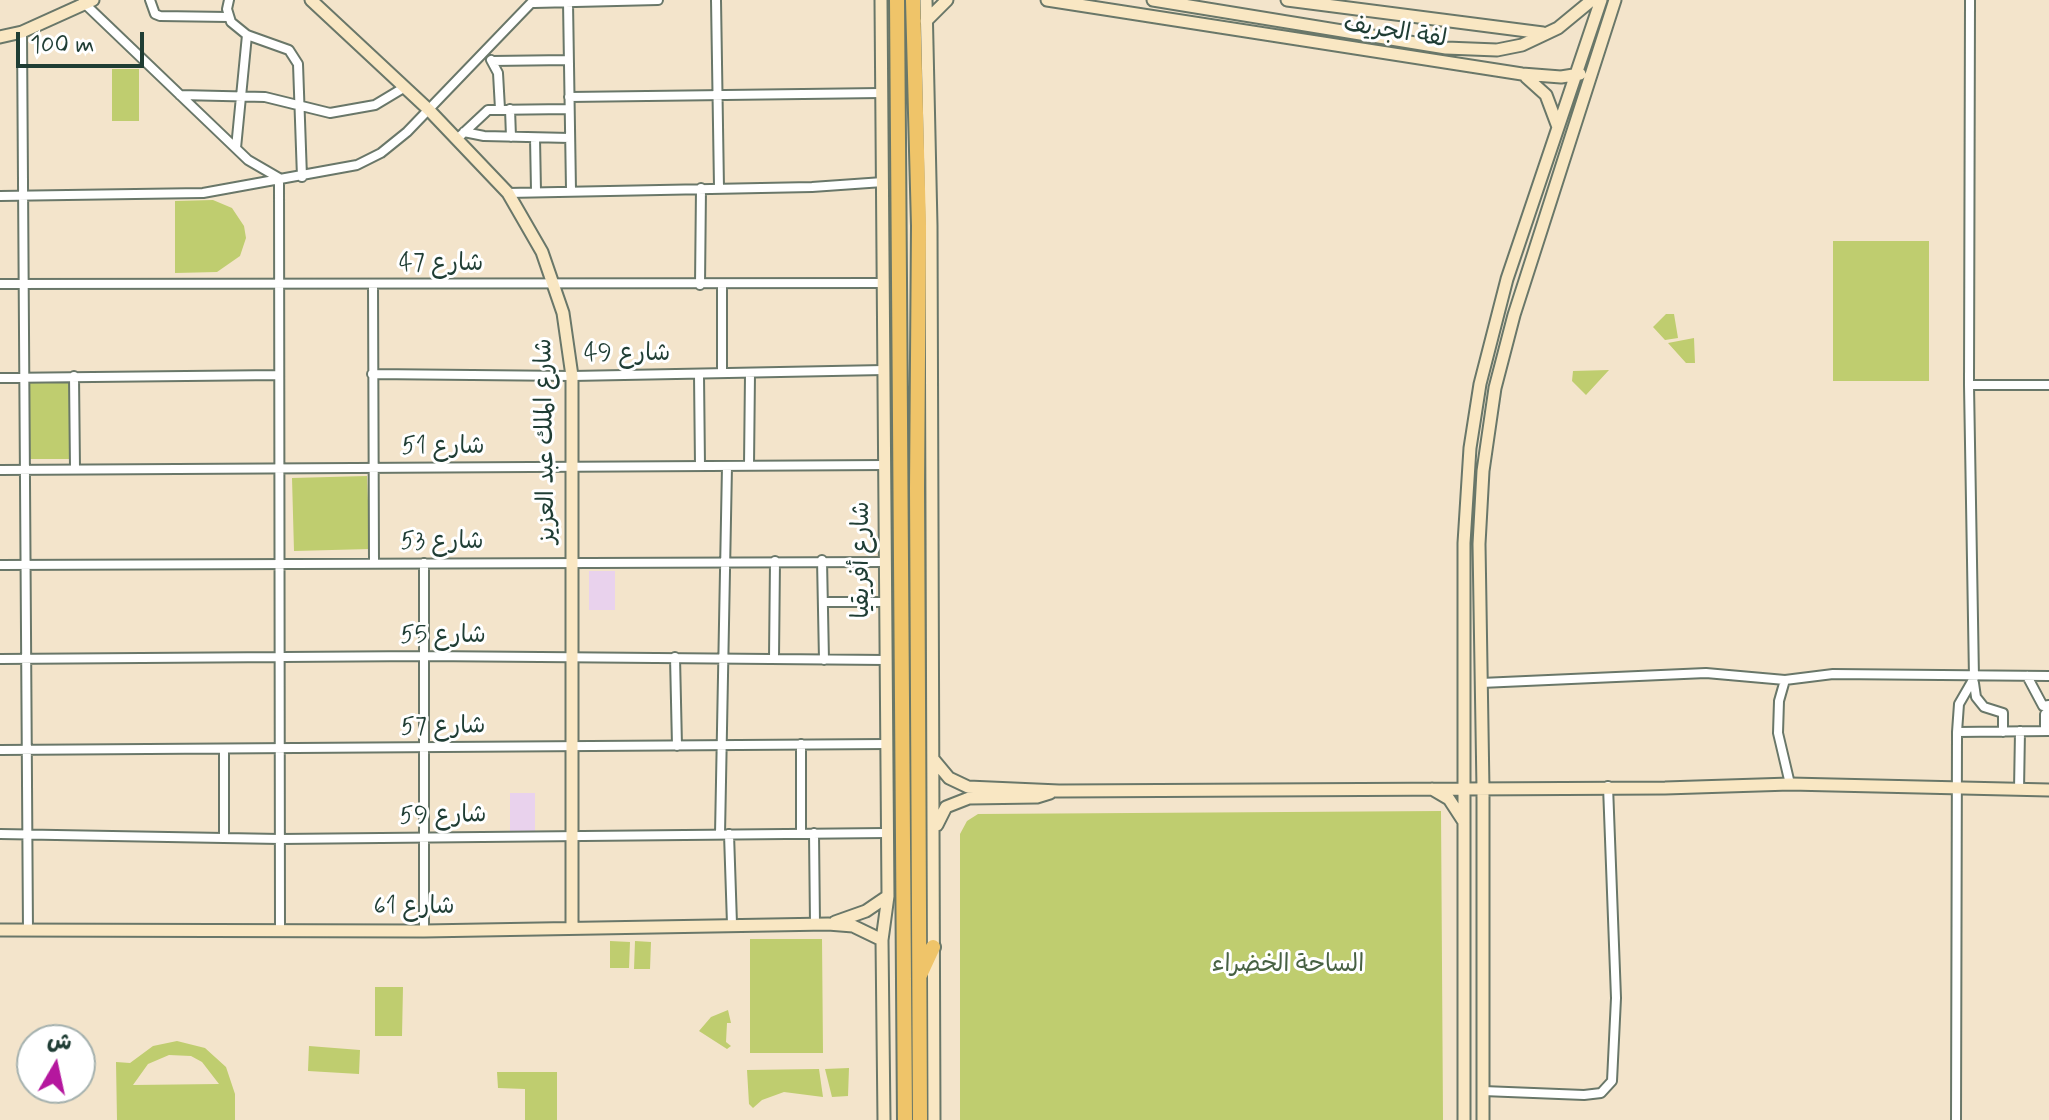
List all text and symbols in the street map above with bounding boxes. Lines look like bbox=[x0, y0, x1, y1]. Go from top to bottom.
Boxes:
street label: لفة الجريف bbox=[1341, 11, 1449, 55]
scale bar bbox=[20, 16, 148, 66]
text: 100 m bbox=[30, 30, 94, 61]
street label: شارع 47 bbox=[399, 251, 483, 279]
street label: شارع الملك عبد العزيز bbox=[531, 338, 563, 544]
street label: شارع 49 bbox=[584, 341, 670, 369]
street label: شارع 51 bbox=[401, 434, 485, 462]
street label: شارع أفريقيا bbox=[849, 502, 877, 618]
street label: شارع 53 bbox=[401, 529, 483, 557]
street label: شارع 55 bbox=[400, 623, 486, 651]
street label: شارع 57 bbox=[400, 713, 486, 743]
street label: شارع 59 bbox=[399, 802, 487, 832]
street label: شارع 61 bbox=[373, 894, 455, 922]
park label: الساحة الخضراء bbox=[1212, 952, 1364, 980]
north arrow bbox=[16, 1024, 96, 1104]
text: ش bbox=[45, 1027, 74, 1058]

